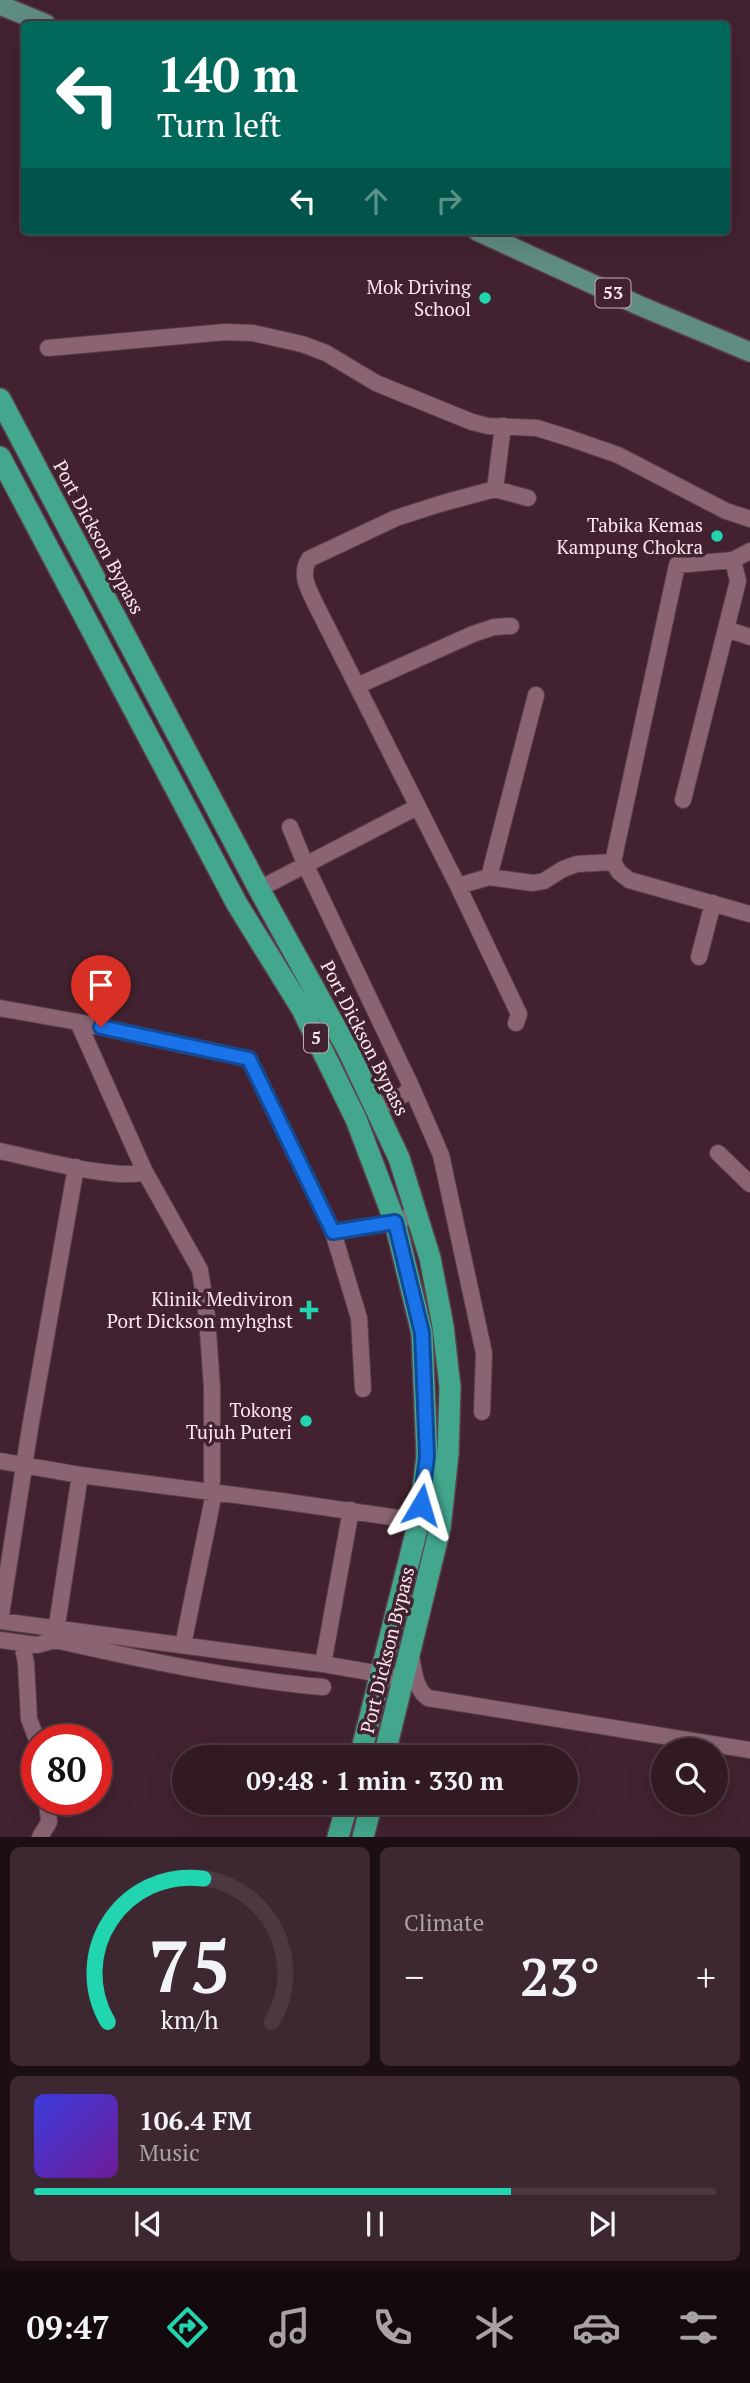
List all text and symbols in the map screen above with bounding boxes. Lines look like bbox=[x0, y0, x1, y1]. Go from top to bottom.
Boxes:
text: 140 m bbox=[157, 41, 299, 106]
icon: left bbox=[42, 49, 133, 140]
text: Turn left bbox=[157, 104, 281, 146]
icon: left bbox=[284, 182, 322, 220]
icon: ahead bbox=[357, 182, 395, 220]
icon: right bbox=[430, 182, 468, 220]
place label: Mok Driving School bbox=[366, 274, 472, 321]
road number: 53 bbox=[596, 278, 630, 307]
marker: Mok Driving School bbox=[477, 290, 493, 306]
street label: Port Dickson Bypass bbox=[48, 456, 151, 618]
place label: Tabika Kemas Kampung Chokra bbox=[557, 512, 703, 559]
marker: Tabika Kemas Kampung Chokra bbox=[709, 528, 725, 544]
pin bbox=[71, 955, 131, 1027]
street label: Port Dickson Bypass bbox=[316, 956, 415, 1120]
icon: arrive bbox=[82, 966, 120, 1004]
road number: 5 bbox=[304, 1023, 328, 1052]
place label: Klinik Mediviron Port Dickson myhghst bbox=[107, 1286, 293, 1333]
marker: Klinik Mediviron Port Dickson myhghst bbox=[299, 1300, 319, 1320]
place label: Tokong Tujuh Puteri bbox=[186, 1397, 293, 1444]
marker: Tokong Tujuh Puteri bbox=[298, 1413, 314, 1429]
position arrow bbox=[384, 1468, 458, 1542]
street label: Port Dickson Bypass bbox=[354, 1564, 419, 1736]
speed limit sign: 80 bbox=[21, 1724, 112, 1815]
map controls bbox=[651, 1738, 728, 1815]
button: search bbox=[651, 1738, 728, 1815]
text: 09:48 · 1 min · 330 m bbox=[246, 1763, 504, 1797]
text: Climate bbox=[404, 1907, 484, 1938]
text: 75 bbox=[149, 1917, 231, 2014]
text: 23° bbox=[520, 1942, 600, 2011]
text: − bbox=[404, 1952, 424, 2002]
text: + bbox=[696, 1952, 716, 2002]
text: km/h bbox=[161, 2003, 219, 2036]
text: 106.4 FM bbox=[139, 2103, 252, 2137]
text: Music bbox=[139, 2137, 200, 2168]
icon: previous bbox=[129, 2205, 167, 2243]
icon: pause bbox=[356, 2205, 394, 2243]
icon: next bbox=[583, 2205, 621, 2243]
icon: directions bbox=[163, 2303, 212, 2352]
icon: music bbox=[265, 2303, 314, 2352]
icon: phone bbox=[368, 2303, 417, 2352]
icon: climate bbox=[470, 2303, 519, 2352]
icon: car bbox=[572, 2303, 621, 2352]
icon: filters bbox=[674, 2303, 723, 2352]
text: 09:47 bbox=[27, 2306, 110, 2348]

